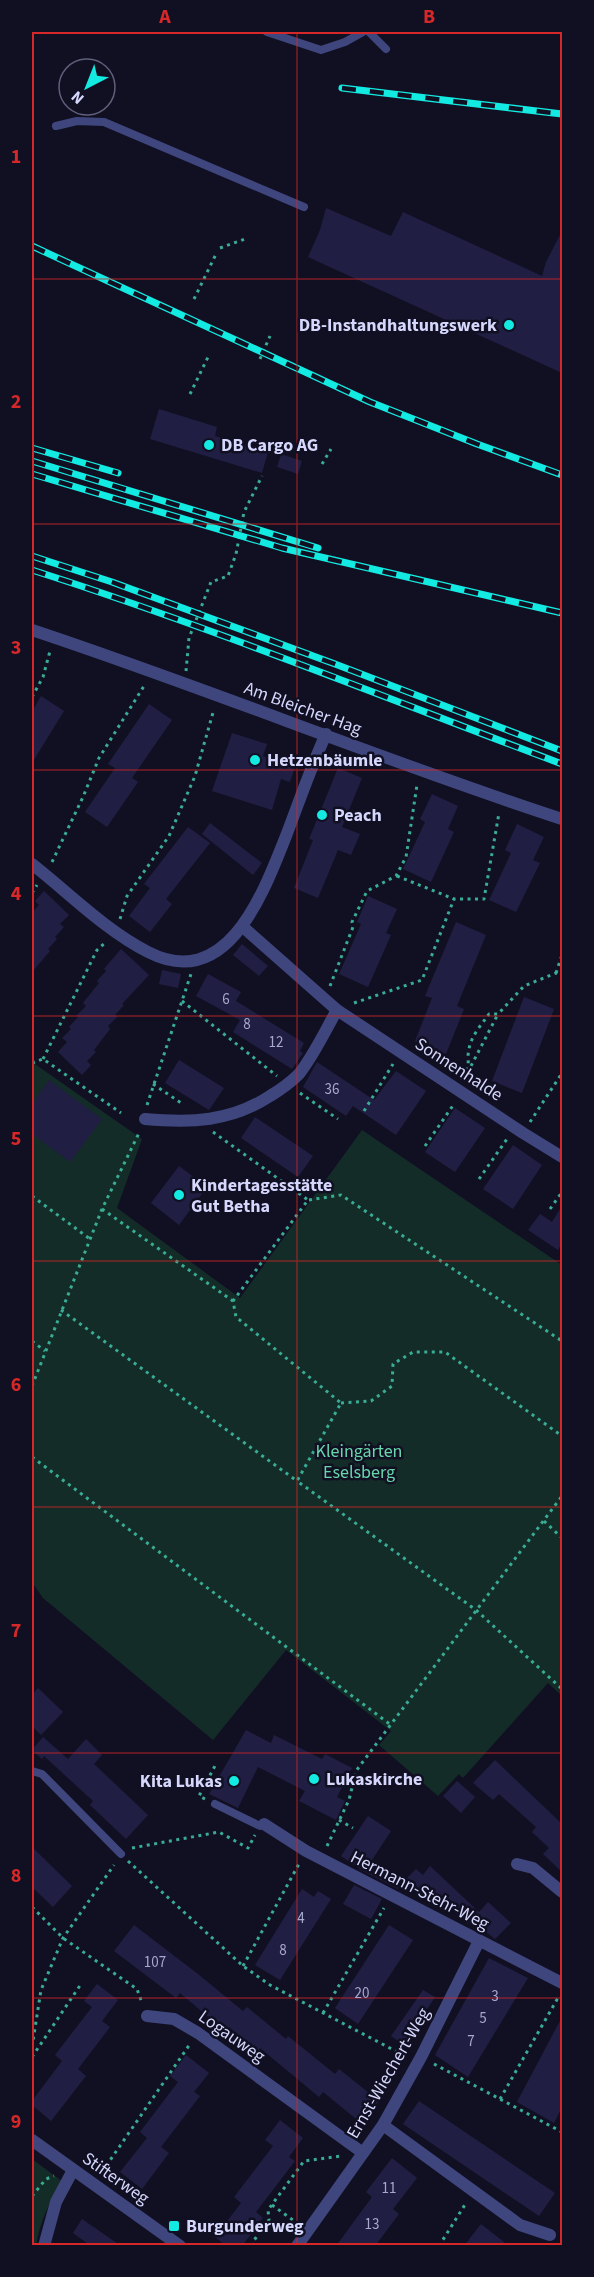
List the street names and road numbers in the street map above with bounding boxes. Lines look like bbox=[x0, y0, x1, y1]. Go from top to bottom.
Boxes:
street label: Am Bleicher Hag bbox=[241, 676, 365, 741]
street label: Sonnenhalde bbox=[410, 1032, 508, 1107]
street label: Hermann-Stehr-Weg bbox=[346, 1845, 494, 1936]
street label: Ernst-Wiechert-Weg bbox=[341, 2003, 436, 2143]
street label: Logauweg bbox=[193, 2004, 270, 2069]
street label: Stifterweg bbox=[77, 2146, 154, 2211]

